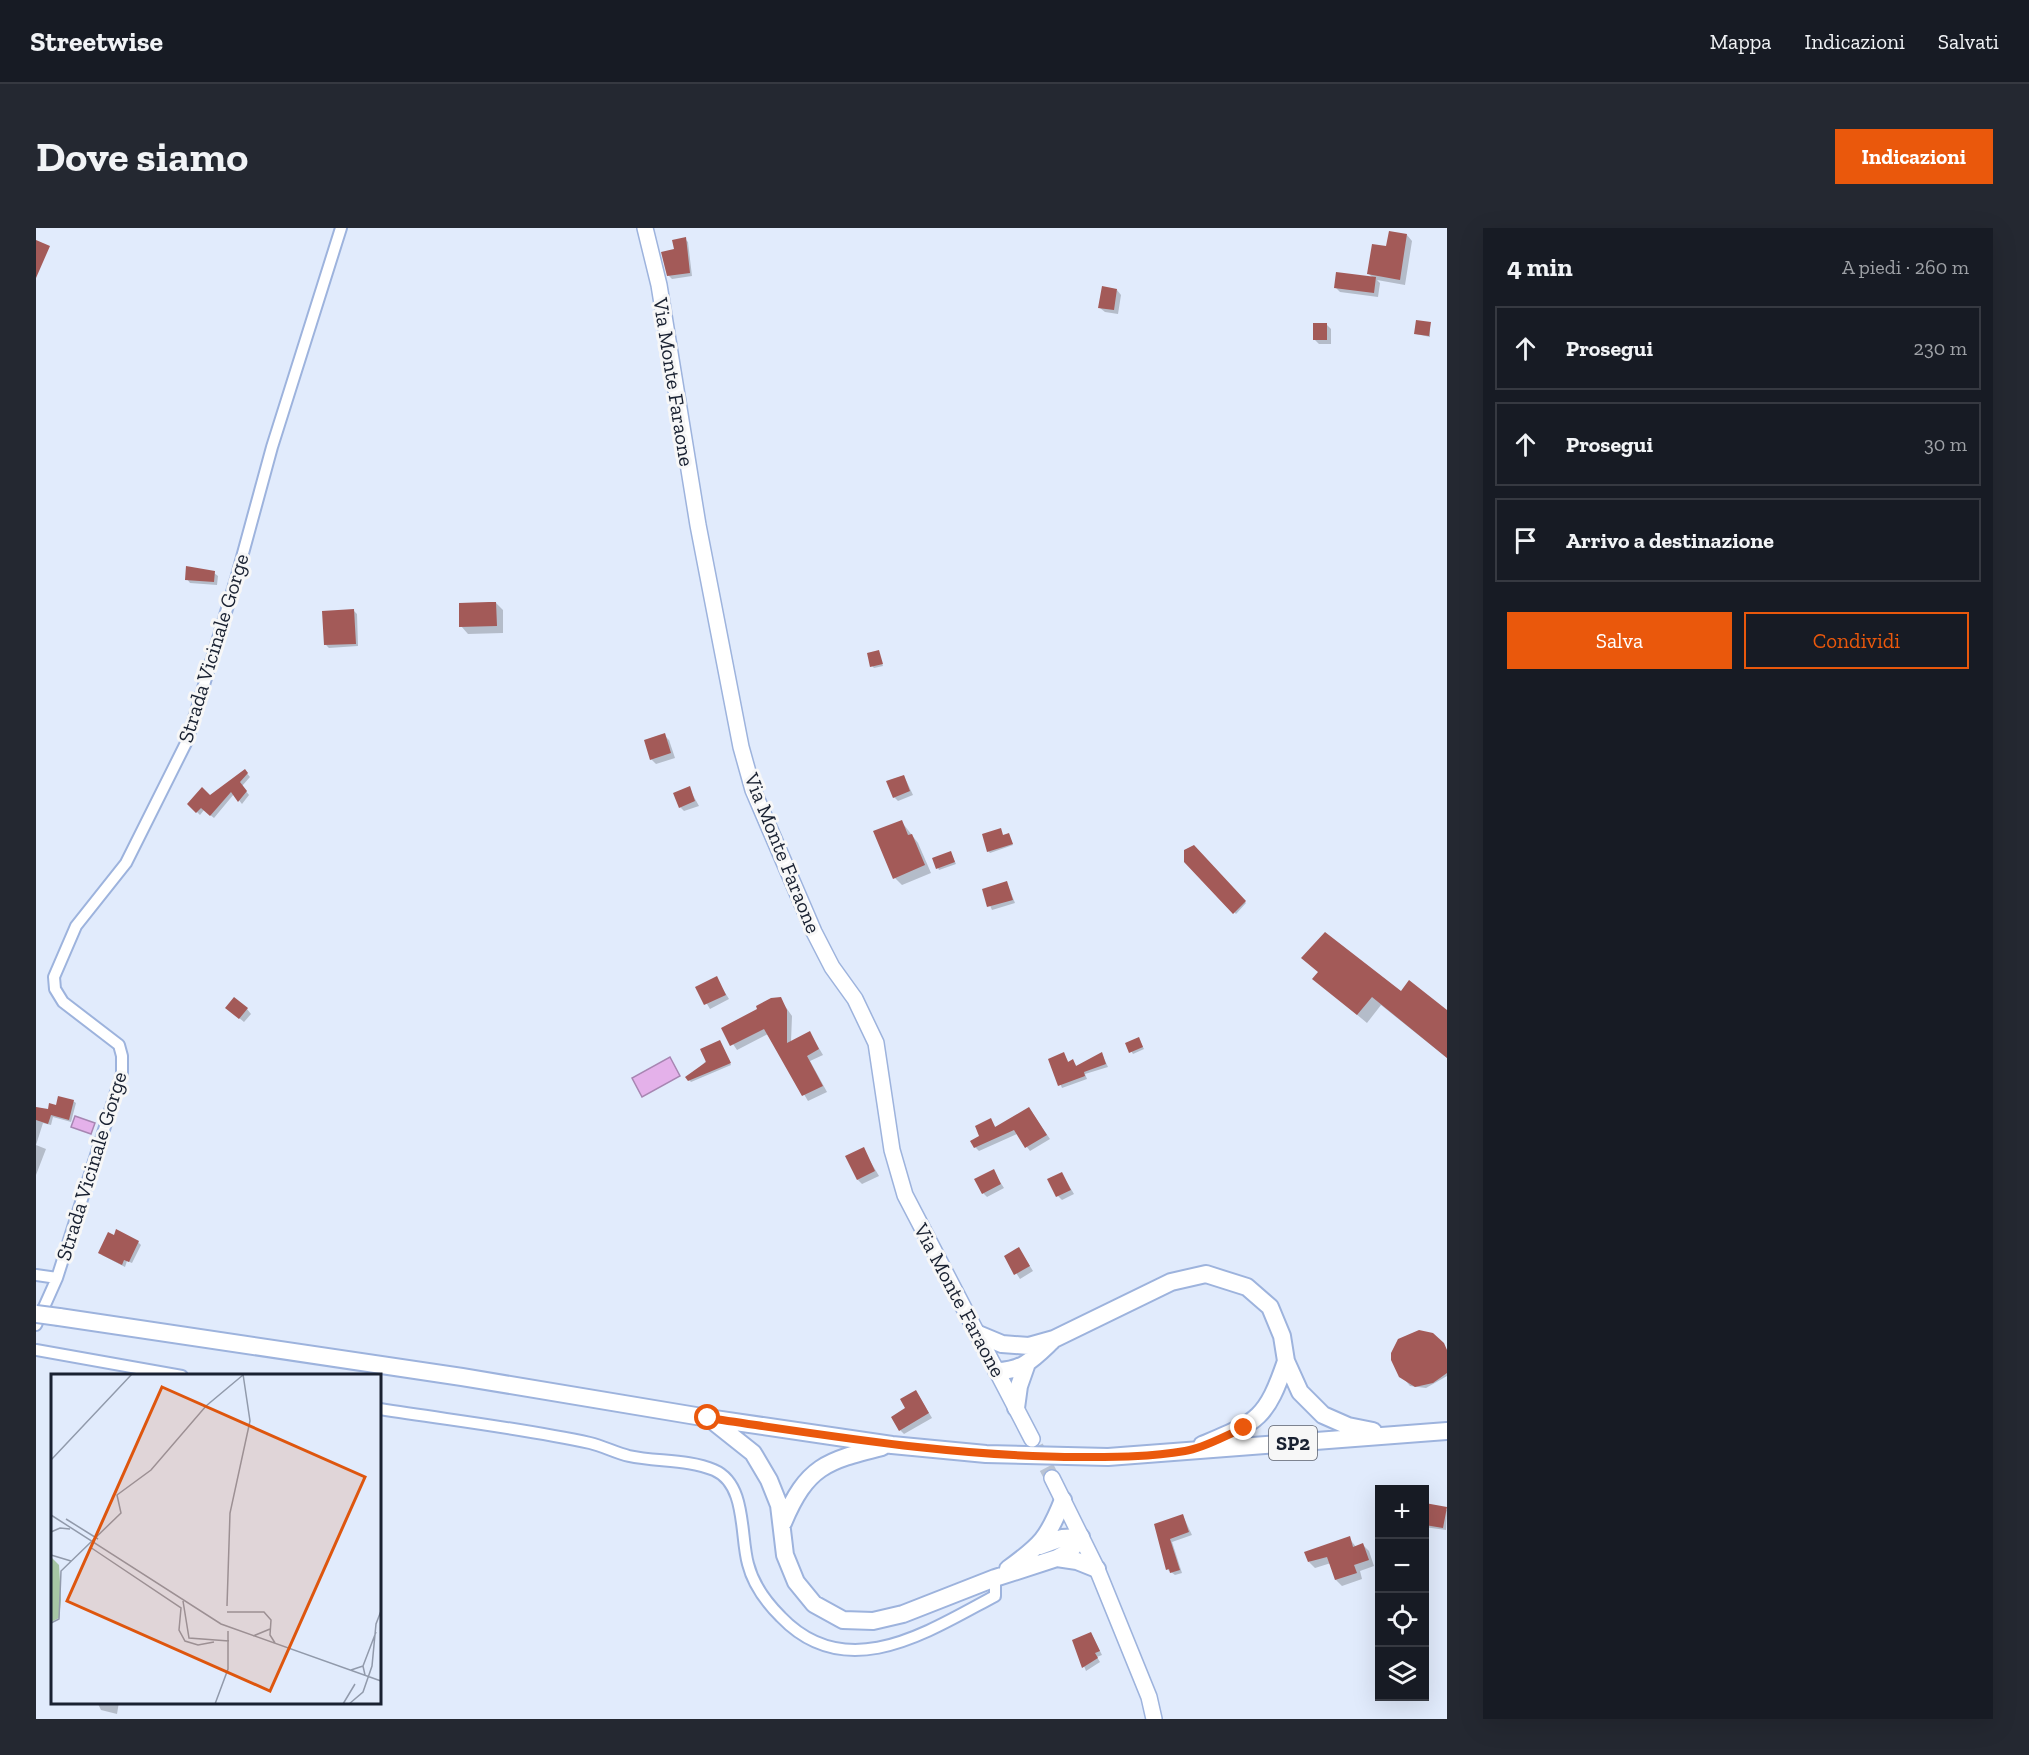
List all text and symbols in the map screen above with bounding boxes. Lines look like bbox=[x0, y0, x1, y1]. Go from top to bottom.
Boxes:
text: Streetwise bbox=[30, 25, 163, 58]
text: Mappa bbox=[1710, 29, 1771, 54]
text: Indicazioni bbox=[1804, 29, 1905, 54]
text: Salvati bbox=[1938, 29, 1999, 54]
button: Indicazioni bbox=[1835, 129, 1993, 184]
text: Dove siamo bbox=[36, 131, 248, 182]
text: 4 min bbox=[1507, 251, 1573, 283]
text: A piedi · 260 m bbox=[1842, 255, 1969, 279]
street label: Via Monte Faraone bbox=[648, 295, 700, 468]
icon: ahead bbox=[1509, 332, 1542, 365]
text: Prosegui bbox=[1566, 335, 1653, 362]
text: 230 m bbox=[1914, 336, 1967, 360]
icon: ahead bbox=[1509, 428, 1542, 461]
text: Prosegui bbox=[1566, 431, 1653, 458]
text: 30 m bbox=[1924, 432, 1967, 456]
icon: arrive bbox=[1509, 524, 1542, 557]
text: Arrivo a destinazione bbox=[1566, 527, 1774, 554]
street label: Strada Vicinale Gorge bbox=[172, 550, 254, 745]
button: Salva bbox=[1507, 612, 1732, 669]
button: Condividi bbox=[1744, 612, 1969, 669]
street label: Via Monte Faraone bbox=[739, 768, 827, 937]
street label: Strada Vicinale Gorge bbox=[50, 1068, 132, 1263]
street label: Via Monte Faraone bbox=[908, 1218, 1011, 1381]
inset map bbox=[51, 1374, 381, 1704]
route start bbox=[694, 1404, 720, 1430]
route end bbox=[1230, 1414, 1256, 1440]
road number: SP2 bbox=[1269, 1426, 1317, 1460]
map controls bbox=[1375, 1485, 1429, 1701]
button: + bbox=[1375, 1485, 1429, 1539]
button: − bbox=[1375, 1539, 1429, 1593]
button: locate bbox=[1375, 1593, 1429, 1647]
button: layers bbox=[1375, 1647, 1429, 1701]

